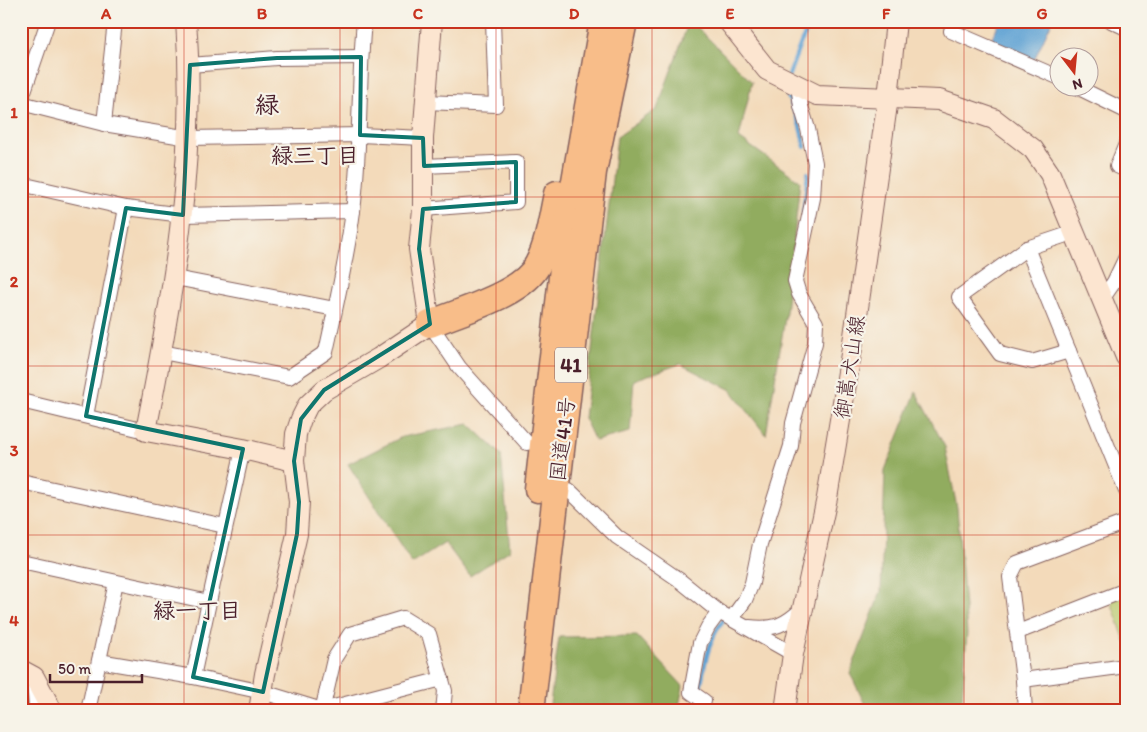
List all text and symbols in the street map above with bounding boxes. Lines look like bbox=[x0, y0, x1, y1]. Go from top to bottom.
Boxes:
text: A bbox=[100, 4, 112, 23]
text: B bbox=[257, 4, 268, 23]
text: C bbox=[413, 4, 424, 23]
text: D bbox=[569, 4, 580, 23]
text: E bbox=[726, 4, 735, 23]
text: F bbox=[882, 4, 891, 23]
text: G bbox=[1036, 4, 1048, 23]
north arrow bbox=[1050, 48, 1100, 98]
text: N bbox=[1071, 75, 1084, 93]
district label: 緑 bbox=[255, 90, 279, 119]
text: 1 bbox=[10, 103, 18, 122]
district label: 緑三丁目 bbox=[271, 142, 359, 169]
text: 2 bbox=[10, 272, 19, 291]
street label: 御嵩犬山線 bbox=[828, 313, 870, 421]
road number: 41 bbox=[555, 348, 587, 382]
street label: 国道41号 bbox=[544, 395, 580, 483]
text: 3 bbox=[10, 441, 19, 460]
district label: 緑一丁目 bbox=[153, 597, 241, 624]
text: 4 bbox=[9, 611, 19, 630]
scale bar bbox=[50, 652, 142, 684]
text: 50 m bbox=[58, 660, 91, 678]

